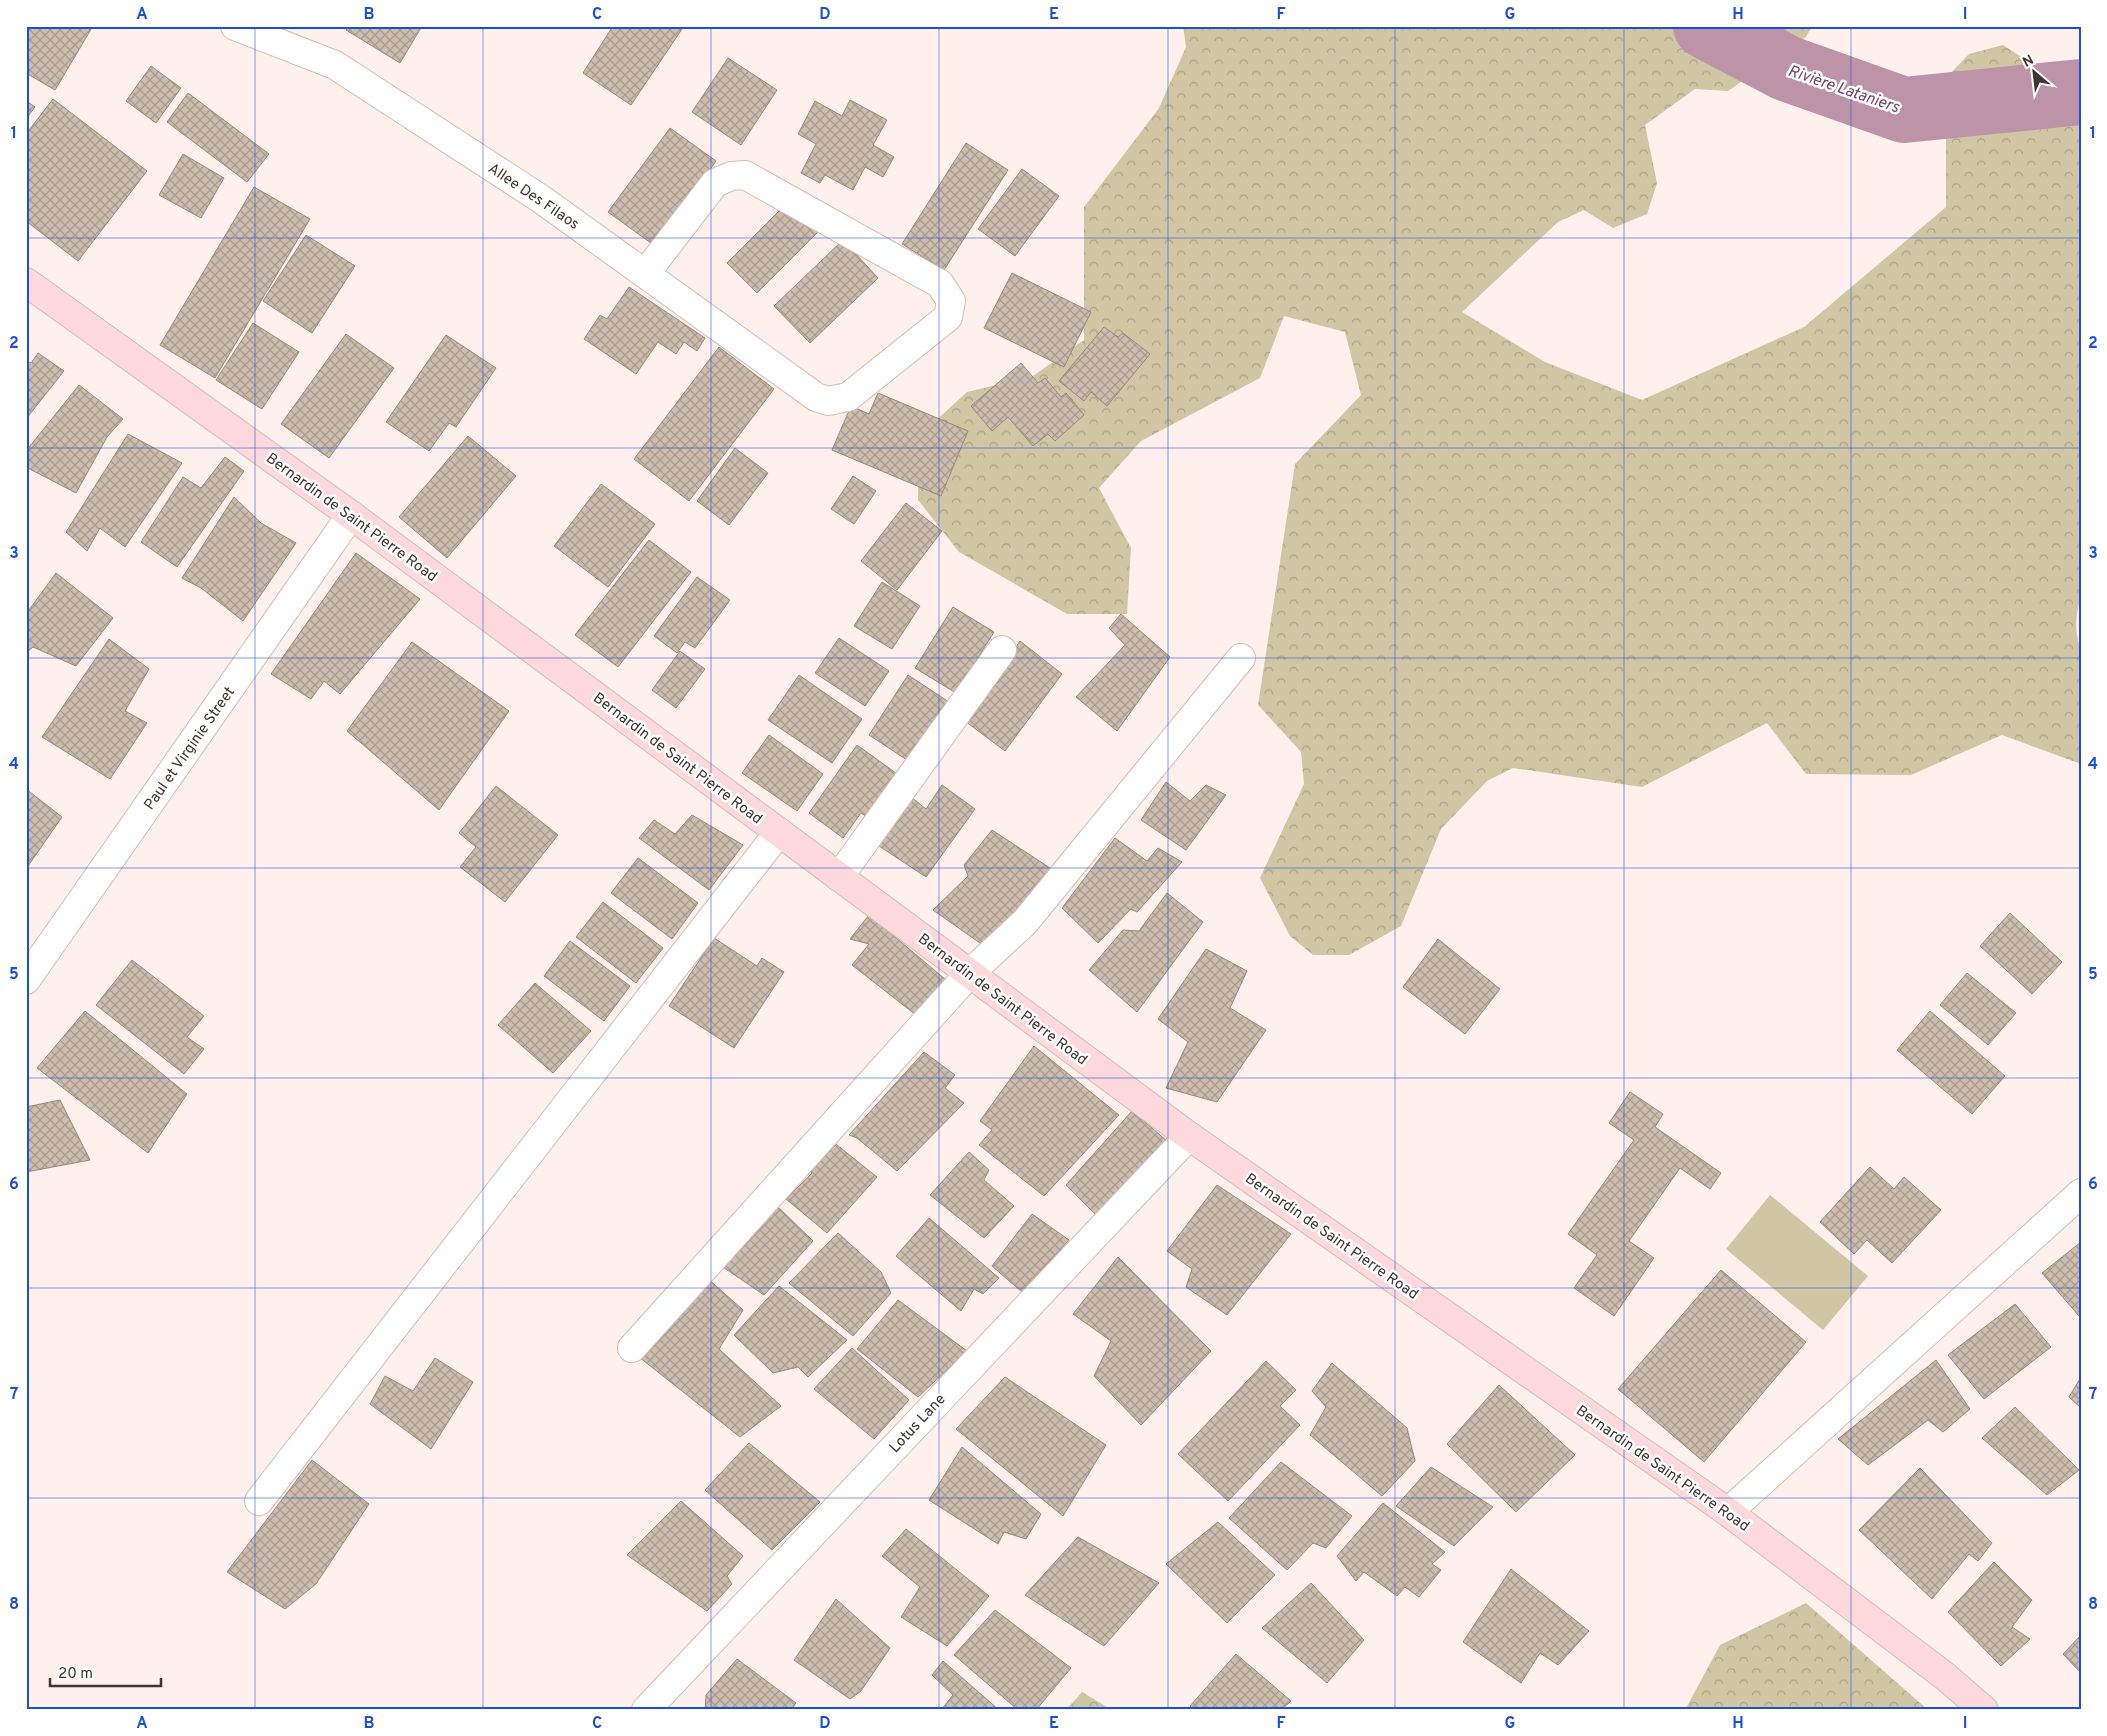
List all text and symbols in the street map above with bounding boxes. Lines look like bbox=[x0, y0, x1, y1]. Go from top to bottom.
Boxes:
text: A bbox=[136, 5, 148, 25]
text: B bbox=[363, 5, 375, 25]
text: C bbox=[592, 5, 602, 25]
text: D bbox=[819, 5, 831, 25]
text: E bbox=[1049, 5, 1059, 25]
text: F bbox=[1276, 5, 1286, 25]
text: G bbox=[1505, 5, 1515, 25]
text: H bbox=[1732, 5, 1744, 25]
text: I bbox=[1963, 5, 1967, 25]
north arrow bbox=[2010, 48, 2060, 98]
text: N bbox=[2020, 52, 2037, 72]
water label: Rivière Lataniers bbox=[1785, 61, 1902, 119]
text: 1 bbox=[11, 124, 17, 144]
text: 1 bbox=[2090, 124, 2096, 144]
street label: Allee Des Filaos bbox=[484, 160, 582, 235]
text: 2 bbox=[9, 334, 19, 354]
text: 2 bbox=[2088, 334, 2098, 354]
street label: Bernardin de Saint Pierre Road bbox=[262, 450, 441, 587]
text: 3 bbox=[9, 544, 19, 564]
text: 3 bbox=[2088, 544, 2098, 564]
street label: Paul et Virginie Street bbox=[141, 684, 240, 814]
street label: Bernardin de Saint Pierre Road bbox=[589, 689, 766, 829]
text: 4 bbox=[9, 755, 19, 775]
text: 4 bbox=[2088, 755, 2098, 775]
street label: Bernardin de Saint Pierre Road bbox=[914, 930, 1091, 1070]
text: 5 bbox=[9, 965, 19, 985]
text: 5 bbox=[2088, 965, 2098, 985]
street label: Bernardin de Saint Pierre Road bbox=[1241, 1170, 1422, 1304]
text: 6 bbox=[9, 1175, 19, 1195]
text: 6 bbox=[2088, 1175, 2098, 1195]
text: 7 bbox=[10, 1385, 18, 1405]
text: 7 bbox=[2089, 1385, 2097, 1405]
street label: Lotus Lane bbox=[886, 1390, 950, 1458]
street label: Bernardin de Saint Pierre Road bbox=[1572, 1402, 1753, 1536]
text: 8 bbox=[9, 1595, 19, 1615]
text: 8 bbox=[2088, 1595, 2098, 1615]
scale bar bbox=[50, 1656, 161, 1688]
text: 20 m bbox=[58, 1665, 93, 1684]
text: A bbox=[136, 1714, 148, 1734]
text: B bbox=[363, 1714, 375, 1734]
text: C bbox=[592, 1714, 602, 1734]
text: D bbox=[819, 1714, 831, 1734]
text: E bbox=[1049, 1714, 1059, 1734]
text: F bbox=[1276, 1714, 1286, 1734]
text: G bbox=[1505, 1714, 1515, 1734]
text: H bbox=[1732, 1714, 1744, 1734]
text: I bbox=[1963, 1714, 1967, 1734]

